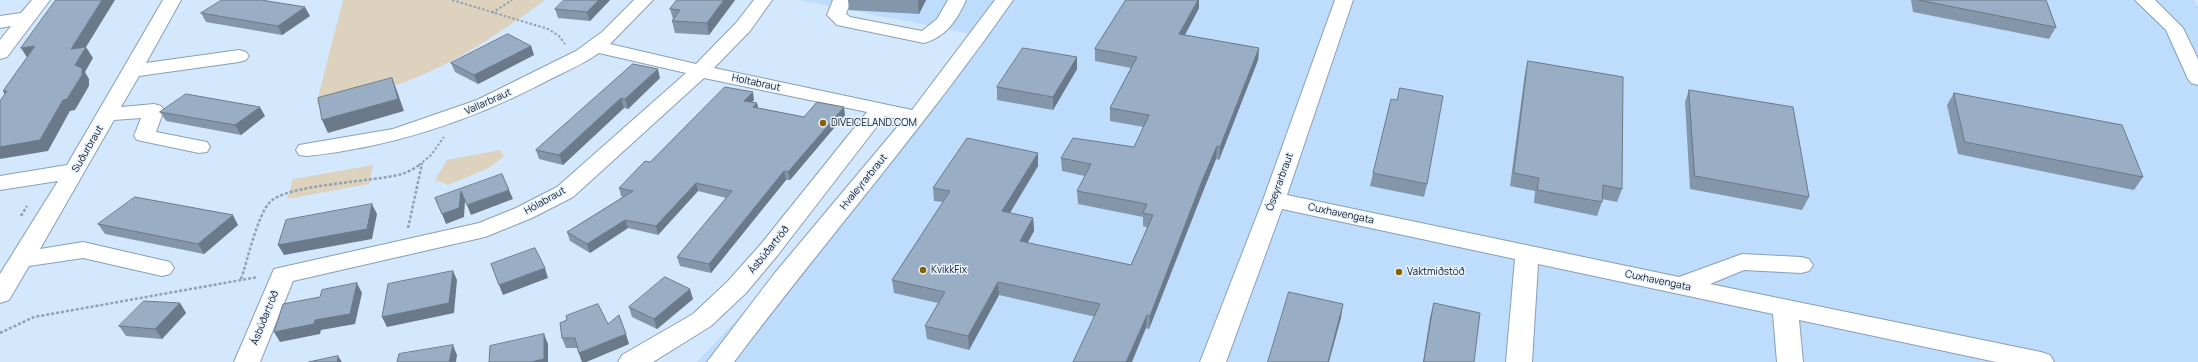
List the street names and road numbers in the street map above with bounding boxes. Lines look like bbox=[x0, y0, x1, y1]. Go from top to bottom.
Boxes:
street label: Holtabraut bbox=[731, 72, 781, 94]
street label: Vallarbraut bbox=[463, 86, 513, 118]
street label: Suðurbraut bbox=[70, 123, 106, 175]
street label: Óseyrarbraut bbox=[1264, 151, 1296, 213]
street label: Hvaleyrarbraut bbox=[838, 152, 890, 212]
street label: Hólabraut bbox=[522, 185, 568, 217]
street label: Cuxhavengata bbox=[1307, 201, 1375, 227]
street label: Ásbúðartröð bbox=[746, 224, 792, 276]
street label: Cuxhavengata bbox=[1624, 268, 1692, 294]
street label: Ásbúðartröð bbox=[249, 289, 281, 347]

